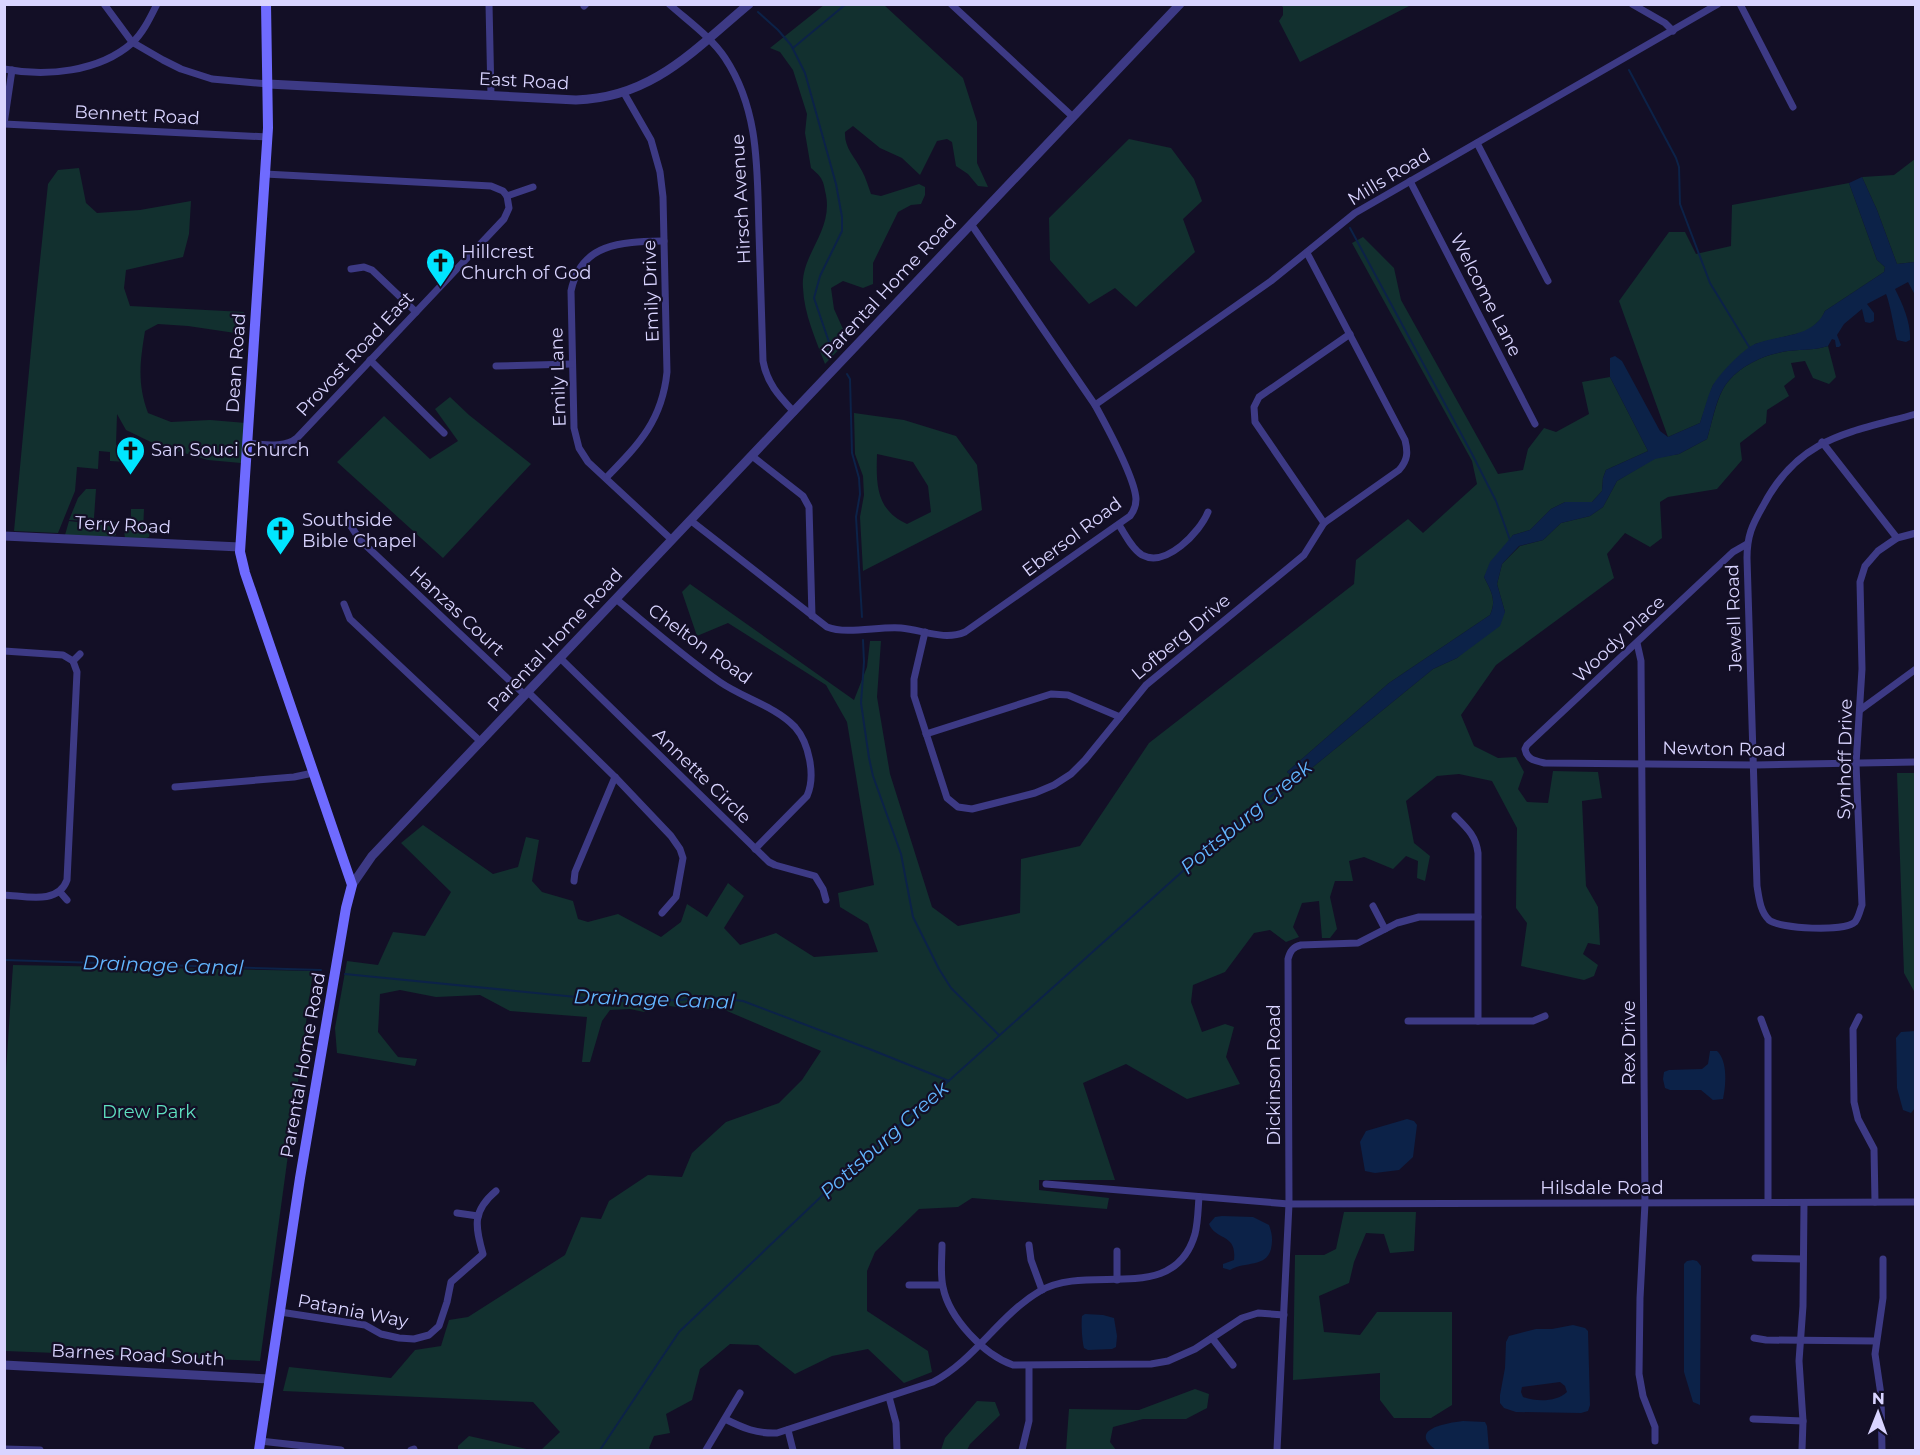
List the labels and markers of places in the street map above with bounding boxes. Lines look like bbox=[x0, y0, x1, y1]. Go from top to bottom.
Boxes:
place label: Hillcrest Church of God bbox=[461, 241, 591, 284]
church icon: Hillcrest Church of God bbox=[424, 246, 456, 288]
church icon: San Souci Church bbox=[114, 434, 146, 476]
place label: San Souci Church bbox=[151, 439, 310, 461]
place label: Southside Bible Chapel bbox=[302, 509, 417, 552]
church icon: Southside Bible Chapel bbox=[265, 514, 297, 556]

